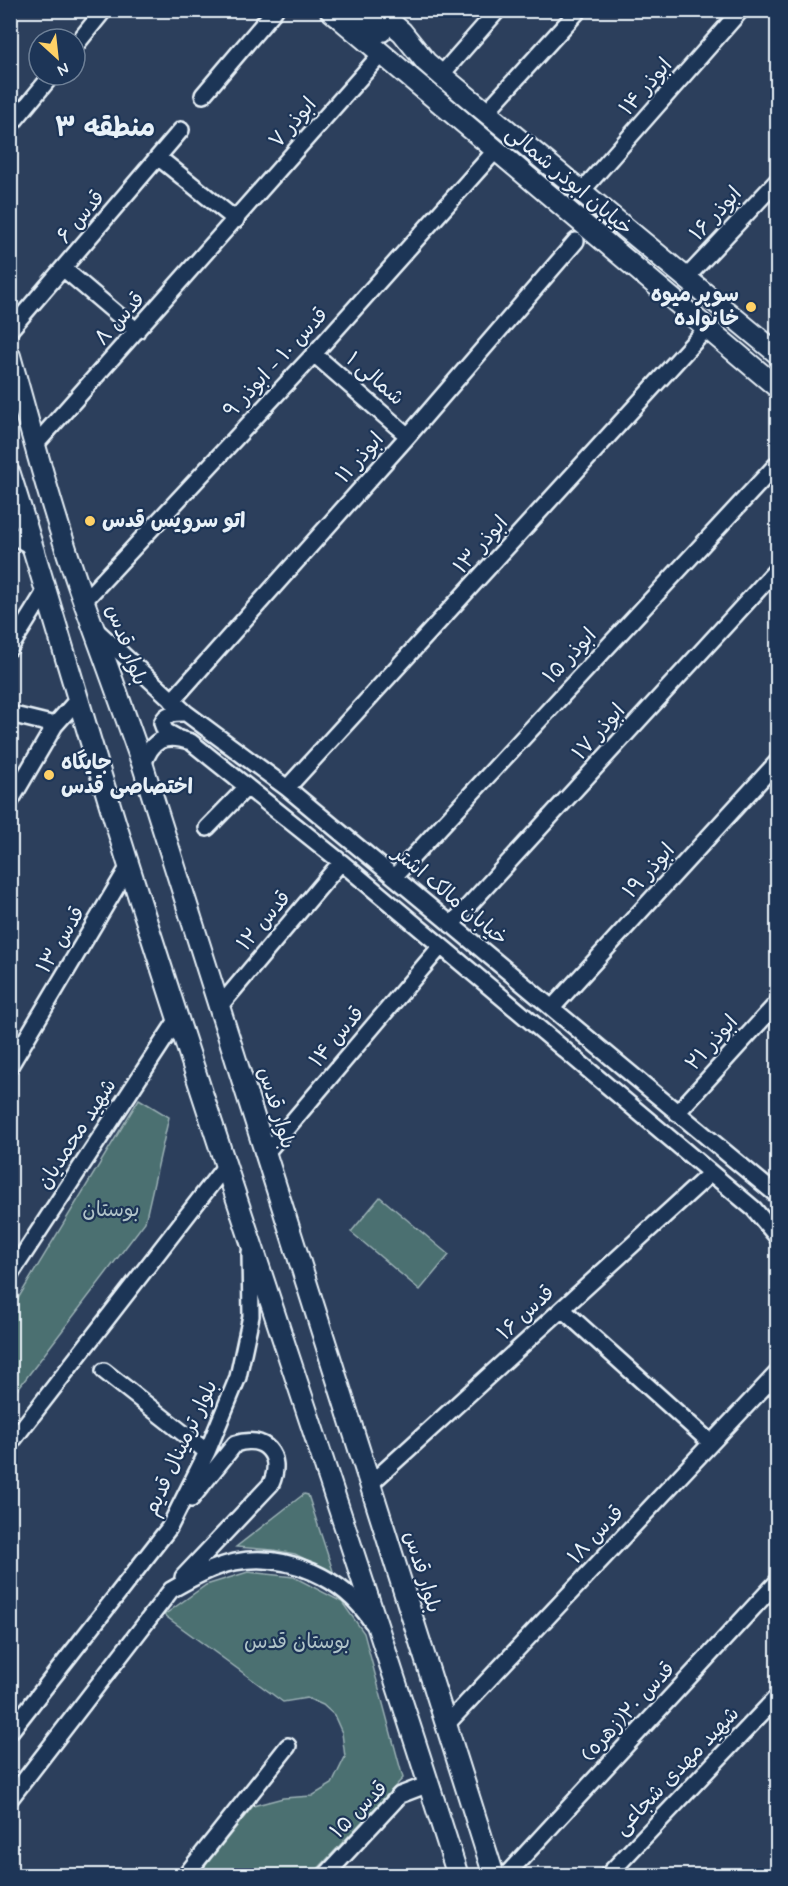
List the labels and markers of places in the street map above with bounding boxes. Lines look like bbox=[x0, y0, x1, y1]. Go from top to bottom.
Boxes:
place label: سوپر میوه خانواده bbox=[651, 281, 739, 333]
marker: سوپر میوه خانواده bbox=[744, 300, 758, 314]
place label: اتو سرویس قدس bbox=[102, 507, 245, 535]
marker: اتو سرویس قدس bbox=[83, 514, 97, 528]
place label: جایگاه اختصاصی قدس bbox=[61, 749, 193, 801]
marker: جایگاه اختصاصی قدس bbox=[42, 768, 56, 782]

